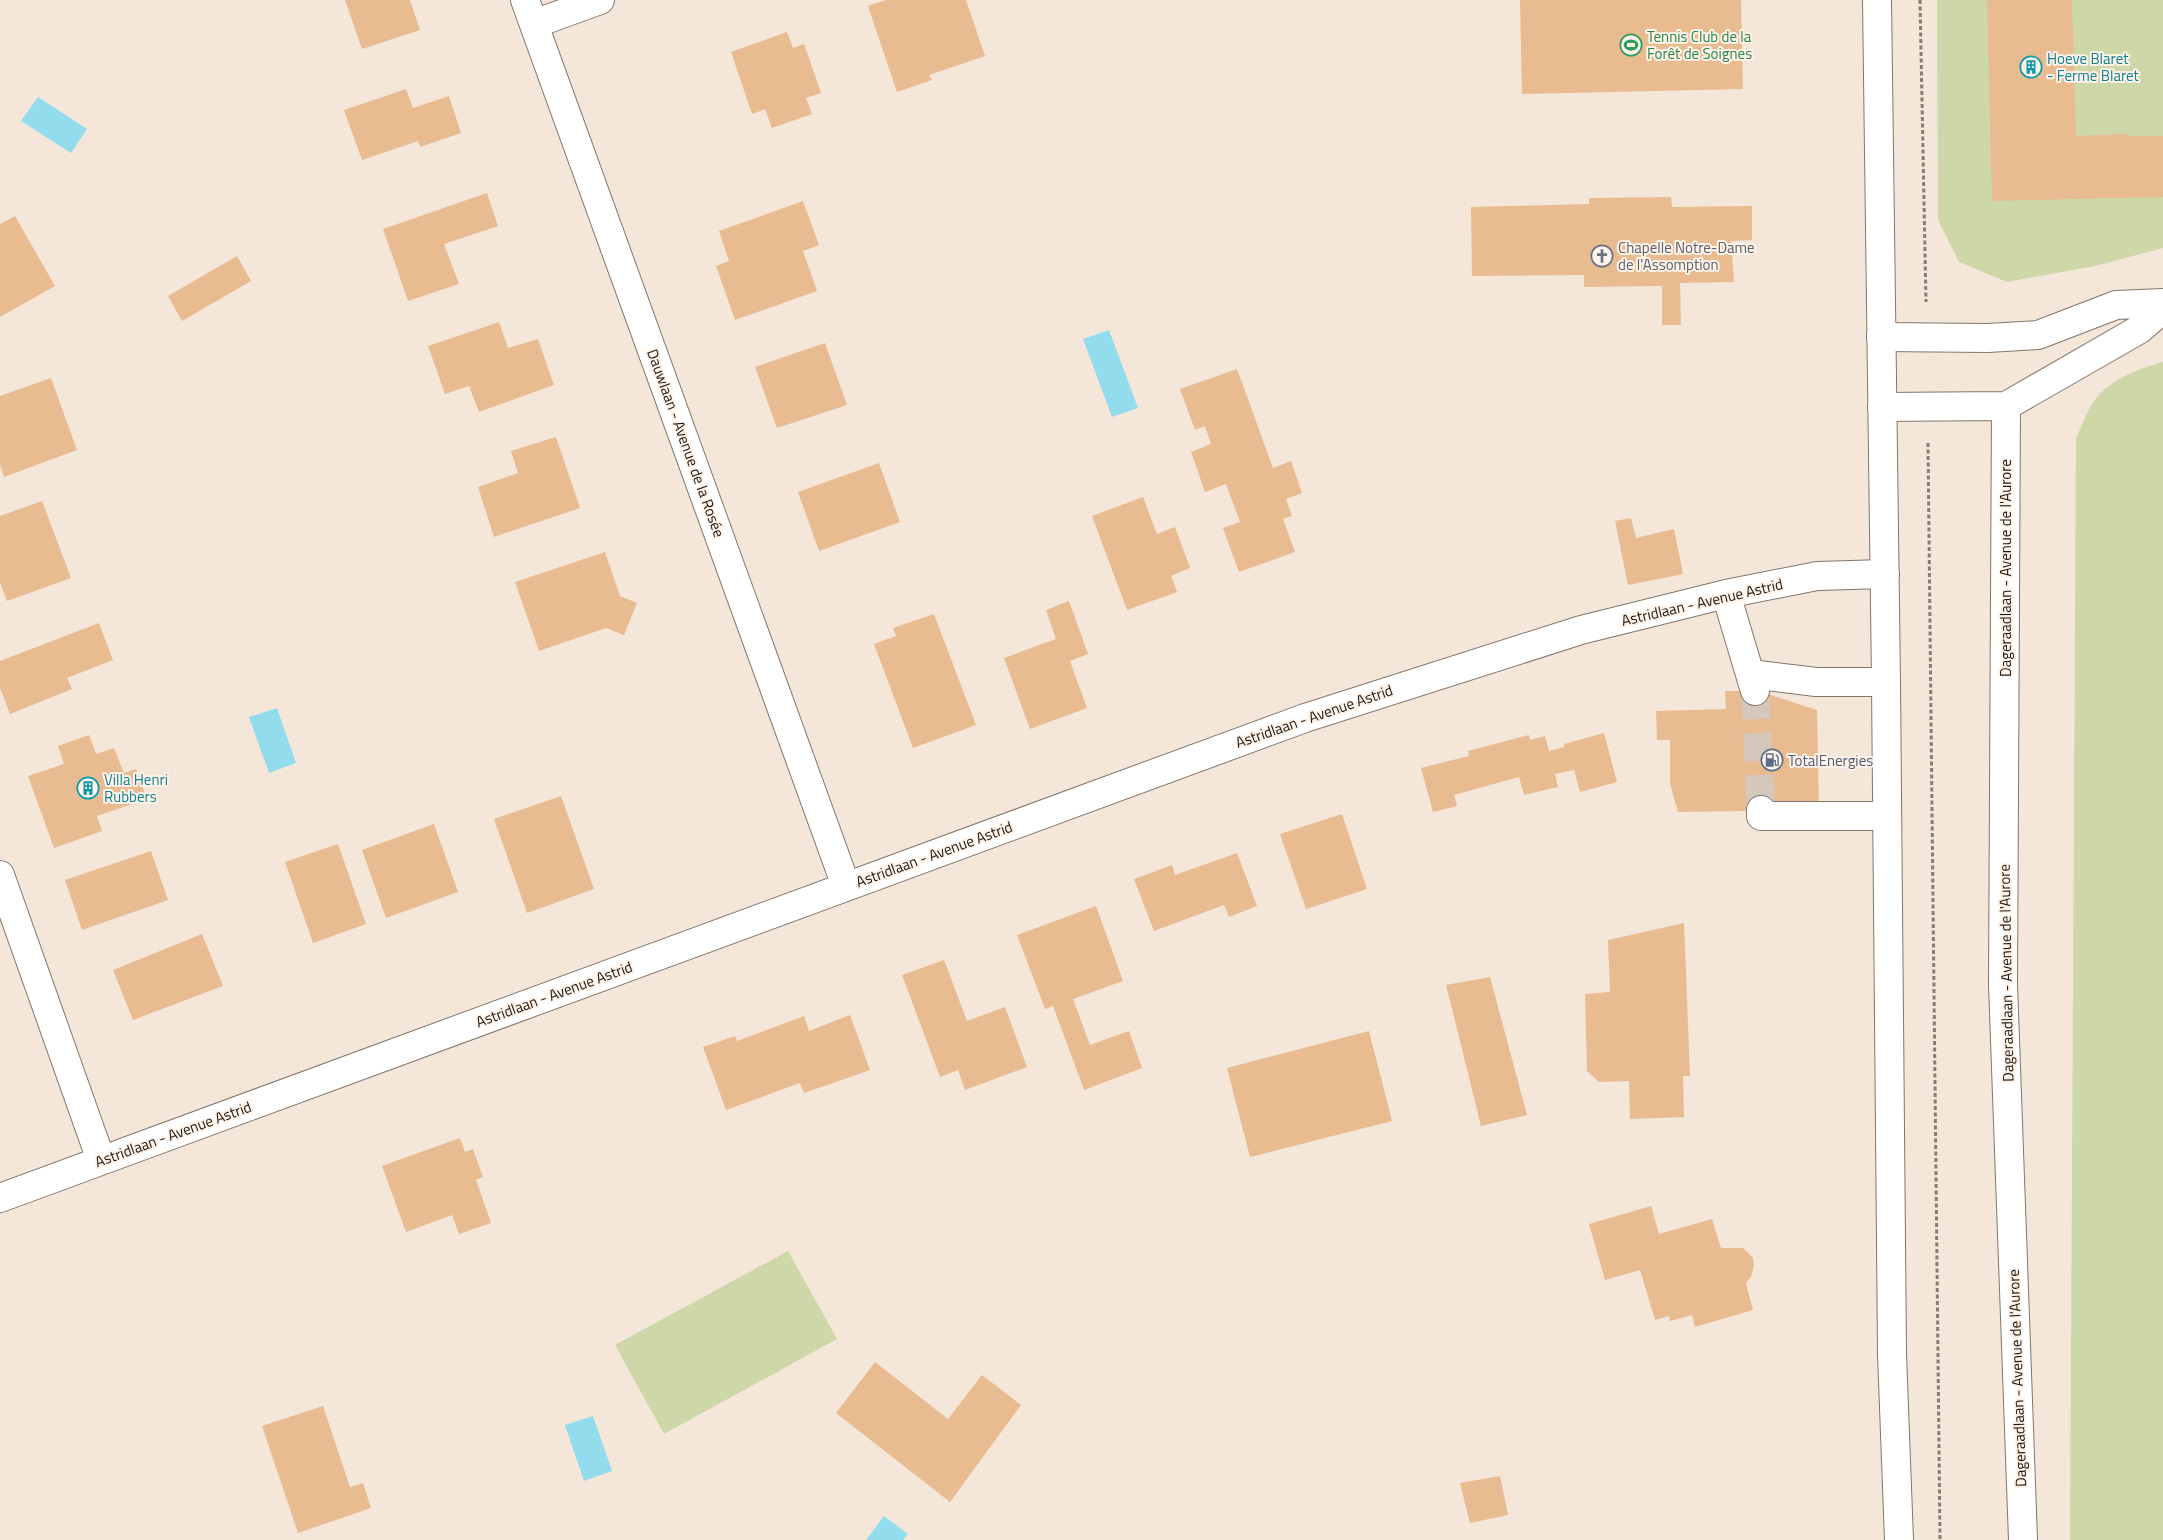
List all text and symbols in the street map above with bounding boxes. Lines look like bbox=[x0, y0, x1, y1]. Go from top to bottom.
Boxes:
place label: Tennis Club de la Forêt de Soignes bbox=[1647, 25, 1752, 65]
sports icon: Tennis Club de la Forêt de Soignes bbox=[1619, 33, 1643, 57]
place label: Hoeve Blaret - Ferme Blaret bbox=[2047, 47, 2139, 87]
building icon: Hoeve Blaret - Ferme Blaret bbox=[2019, 55, 2043, 79]
place label: Chapelle Notre-Dame de l'Assomption bbox=[1618, 236, 1755, 276]
church icon: Chapelle Notre-Dame de l'Assomption bbox=[1590, 244, 1614, 268]
street label: Dauwlaan - Avenue de la Rosée bbox=[641, 346, 731, 540]
street label: Dageraadlaan - Avenue de l'Aurore bbox=[1994, 459, 2017, 677]
street label: Astridlaan - Avenue Astrid bbox=[1619, 572, 1785, 632]
street label: Astridlaan - Avenue Astrid bbox=[1232, 678, 1396, 754]
fuel station icon: TotalEnergies bbox=[1760, 748, 1784, 772]
place label: TotalEnergies bbox=[1788, 749, 1873, 772]
place label: Villa Henri Rubbers bbox=[104, 768, 168, 808]
building icon: Villa Henri Rubbers bbox=[76, 776, 100, 800]
street label: Astridlaan - Avenue Astrid bbox=[852, 815, 1016, 893]
street label: Dageraadlaan - Avenue de l'Aurore bbox=[1993, 864, 2019, 1082]
street label: Astridlaan - Avenue Astrid bbox=[472, 955, 636, 1033]
street label: Astridlaan - Avenue Astrid bbox=[91, 1095, 255, 1173]
street label: Dageraadlaan - Avenue de l'Aurore bbox=[2002, 1269, 2032, 1487]

